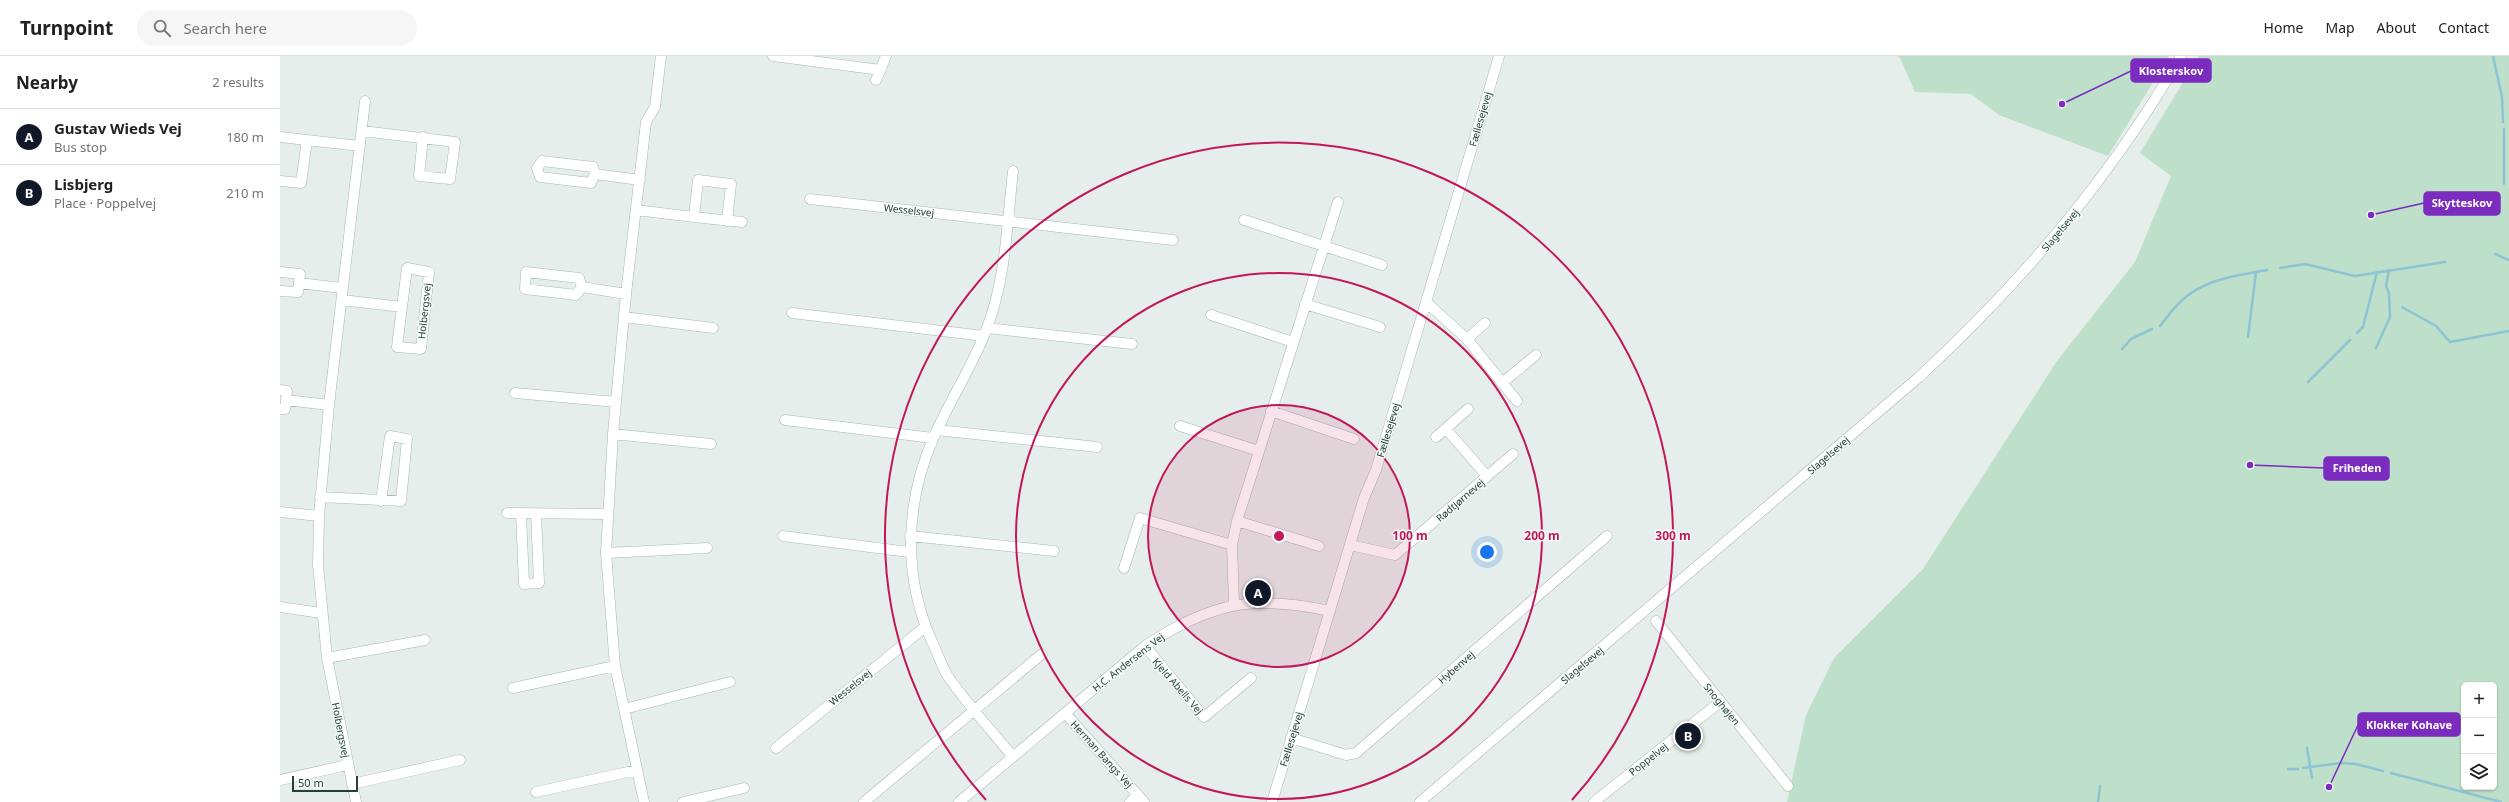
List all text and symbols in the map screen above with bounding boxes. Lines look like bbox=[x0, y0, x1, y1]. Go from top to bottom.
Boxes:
search box bbox=[137, 10, 417, 46]
text: Turnpoint bbox=[20, 15, 113, 41]
icon: search bbox=[151, 17, 173, 39]
text: Search here bbox=[183, 18, 267, 38]
text: Home bbox=[2264, 18, 2303, 37]
text: Map bbox=[2325, 18, 2355, 37]
text: About bbox=[2377, 18, 2416, 37]
text: Contact bbox=[2438, 18, 2489, 37]
callout: Klosterskov bbox=[2131, 59, 2211, 82]
text: Klosterskov bbox=[2139, 63, 2204, 78]
text: Nearby bbox=[16, 71, 78, 94]
text: 2 results bbox=[212, 73, 264, 91]
street label: Fællesejevej bbox=[1465, 90, 1495, 148]
text: Gustav Wieds Vej bbox=[54, 118, 182, 138]
text: A bbox=[25, 128, 34, 146]
text: 180 m bbox=[226, 128, 264, 146]
text: Bus stop bbox=[54, 138, 107, 156]
text: Lisbjerg bbox=[54, 174, 113, 194]
text: B bbox=[25, 184, 33, 202]
text: 210 m bbox=[226, 184, 264, 202]
callout: Skytteskov bbox=[2424, 192, 2500, 215]
text: Place · Poppelvej bbox=[54, 194, 156, 212]
text: Skytteskov bbox=[2432, 195, 2493, 210]
street label: Wesselsvej bbox=[883, 200, 935, 220]
street label: Slagelsevej bbox=[2038, 206, 2082, 254]
street label: Holbergsvej bbox=[414, 282, 434, 340]
street label: Fællesejevej bbox=[1373, 401, 1403, 459]
street label: Slagelsevej bbox=[1804, 433, 1852, 477]
callout: Friheden bbox=[2324, 457, 2389, 480]
text: Friheden bbox=[2333, 460, 2381, 475]
street label: Rødtjørnevej bbox=[1433, 475, 1487, 525]
text: 100 m bbox=[1392, 527, 1428, 544]
text: 200 m bbox=[1524, 527, 1560, 544]
text: 300 m bbox=[1655, 527, 1691, 544]
centre of rings bbox=[1272, 529, 1286, 543]
your location bbox=[1477, 542, 1497, 562]
pin: A bbox=[1245, 578, 1271, 608]
street label: H.C. Andersens Vej bbox=[1089, 629, 1167, 695]
street label: Slagelsevej bbox=[1558, 643, 1606, 687]
street label: Hybenvej bbox=[1435, 647, 1477, 687]
street label: Kjeld Abells Vej bbox=[1150, 655, 1206, 717]
street label: Wesselsvej bbox=[826, 666, 874, 708]
street label: Snoghøjen bbox=[1701, 680, 1743, 728]
map controls bbox=[2461, 682, 2497, 790]
button: + bbox=[2461, 682, 2497, 718]
street label: Holbergsvej bbox=[329, 701, 353, 759]
street label: Fællesejevej bbox=[1276, 710, 1306, 768]
callout: Klokker Kohave bbox=[2358, 713, 2460, 736]
street label: Herman Bangs Vej bbox=[1068, 717, 1136, 791]
text: Klokker Kohave bbox=[2366, 717, 2453, 732]
button: − bbox=[2461, 718, 2497, 754]
pin: B bbox=[1675, 721, 1701, 751]
street label: Poppelvej bbox=[1626, 739, 1670, 779]
button: layers bbox=[2461, 754, 2497, 790]
scale bar bbox=[292, 774, 358, 793]
text: 50 m bbox=[298, 775, 324, 790]

